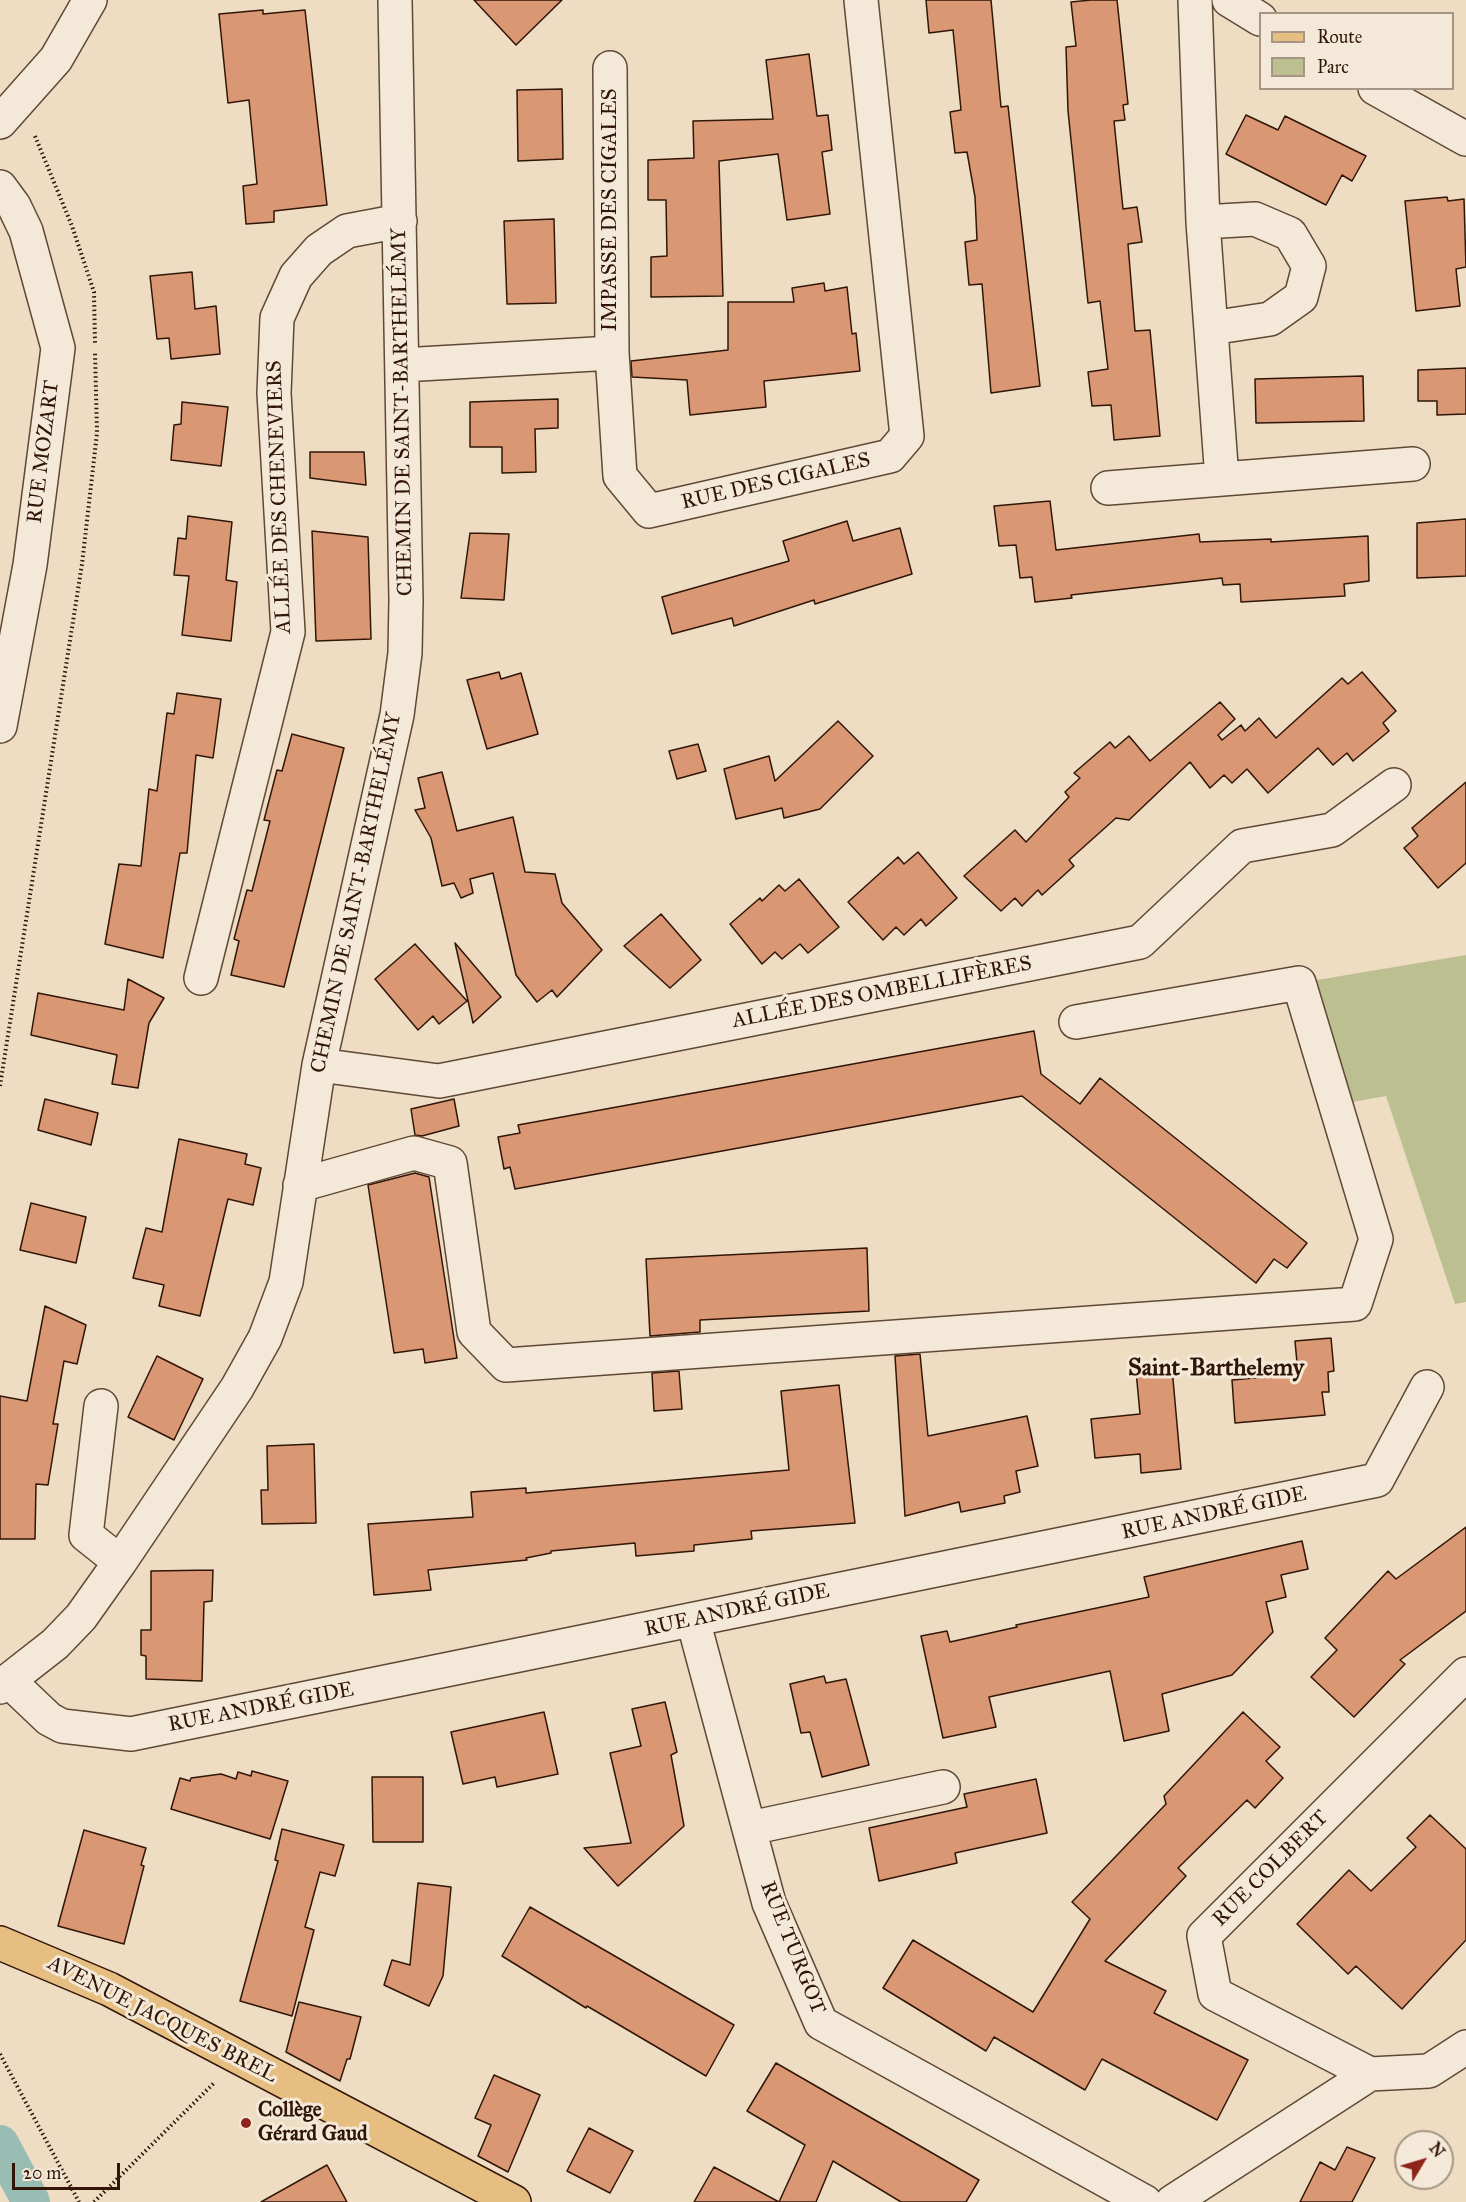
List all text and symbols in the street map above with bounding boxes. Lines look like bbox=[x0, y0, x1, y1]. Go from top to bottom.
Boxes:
legend bbox=[1259, 12, 1454, 90]
text: Route bbox=[1317, 26, 1362, 48]
text: Parc bbox=[1317, 56, 1349, 78]
street label: IMPASSE DES CIGALES bbox=[598, 88, 624, 332]
street label: CHEMIN DE SAINT-BARTHELÉMY bbox=[387, 228, 419, 596]
street label: ALLÉE DES CHENEVIERS bbox=[263, 360, 297, 634]
street label: RUE MOZART bbox=[23, 379, 65, 525]
street label: RUE DES CIGALES bbox=[679, 448, 873, 516]
street label: CHEMIN DE SAINT-BARTHELÉMY bbox=[306, 710, 408, 1076]
street label: ALLÉE DES OMBELLIFÈRES bbox=[730, 952, 1034, 1034]
district label: Saint-Barthelemy bbox=[1128, 1355, 1304, 1383]
street label: RUE ANDRÉ GIDE bbox=[1119, 1482, 1309, 1546]
street label: RUE ANDRÉ GIDE bbox=[642, 1579, 832, 1643]
street label: RUE ANDRÉ GIDE bbox=[166, 1678, 356, 1738]
street label: RUE COLBERT bbox=[1208, 1806, 1334, 1932]
street label: RUE TURGOT bbox=[754, 1878, 830, 2018]
street label: AVENUE JACQUES BREL bbox=[43, 1951, 281, 2089]
place label: Collège Gérard Gaud bbox=[258, 2098, 368, 2148]
marker: Collège Gérard Gaud bbox=[239, 2116, 253, 2130]
north arrow bbox=[1394, 2130, 1454, 2190]
text: N bbox=[1425, 2139, 1449, 2161]
scale bar bbox=[15, 2151, 123, 2189]
text: 20 m bbox=[23, 2162, 61, 2184]

